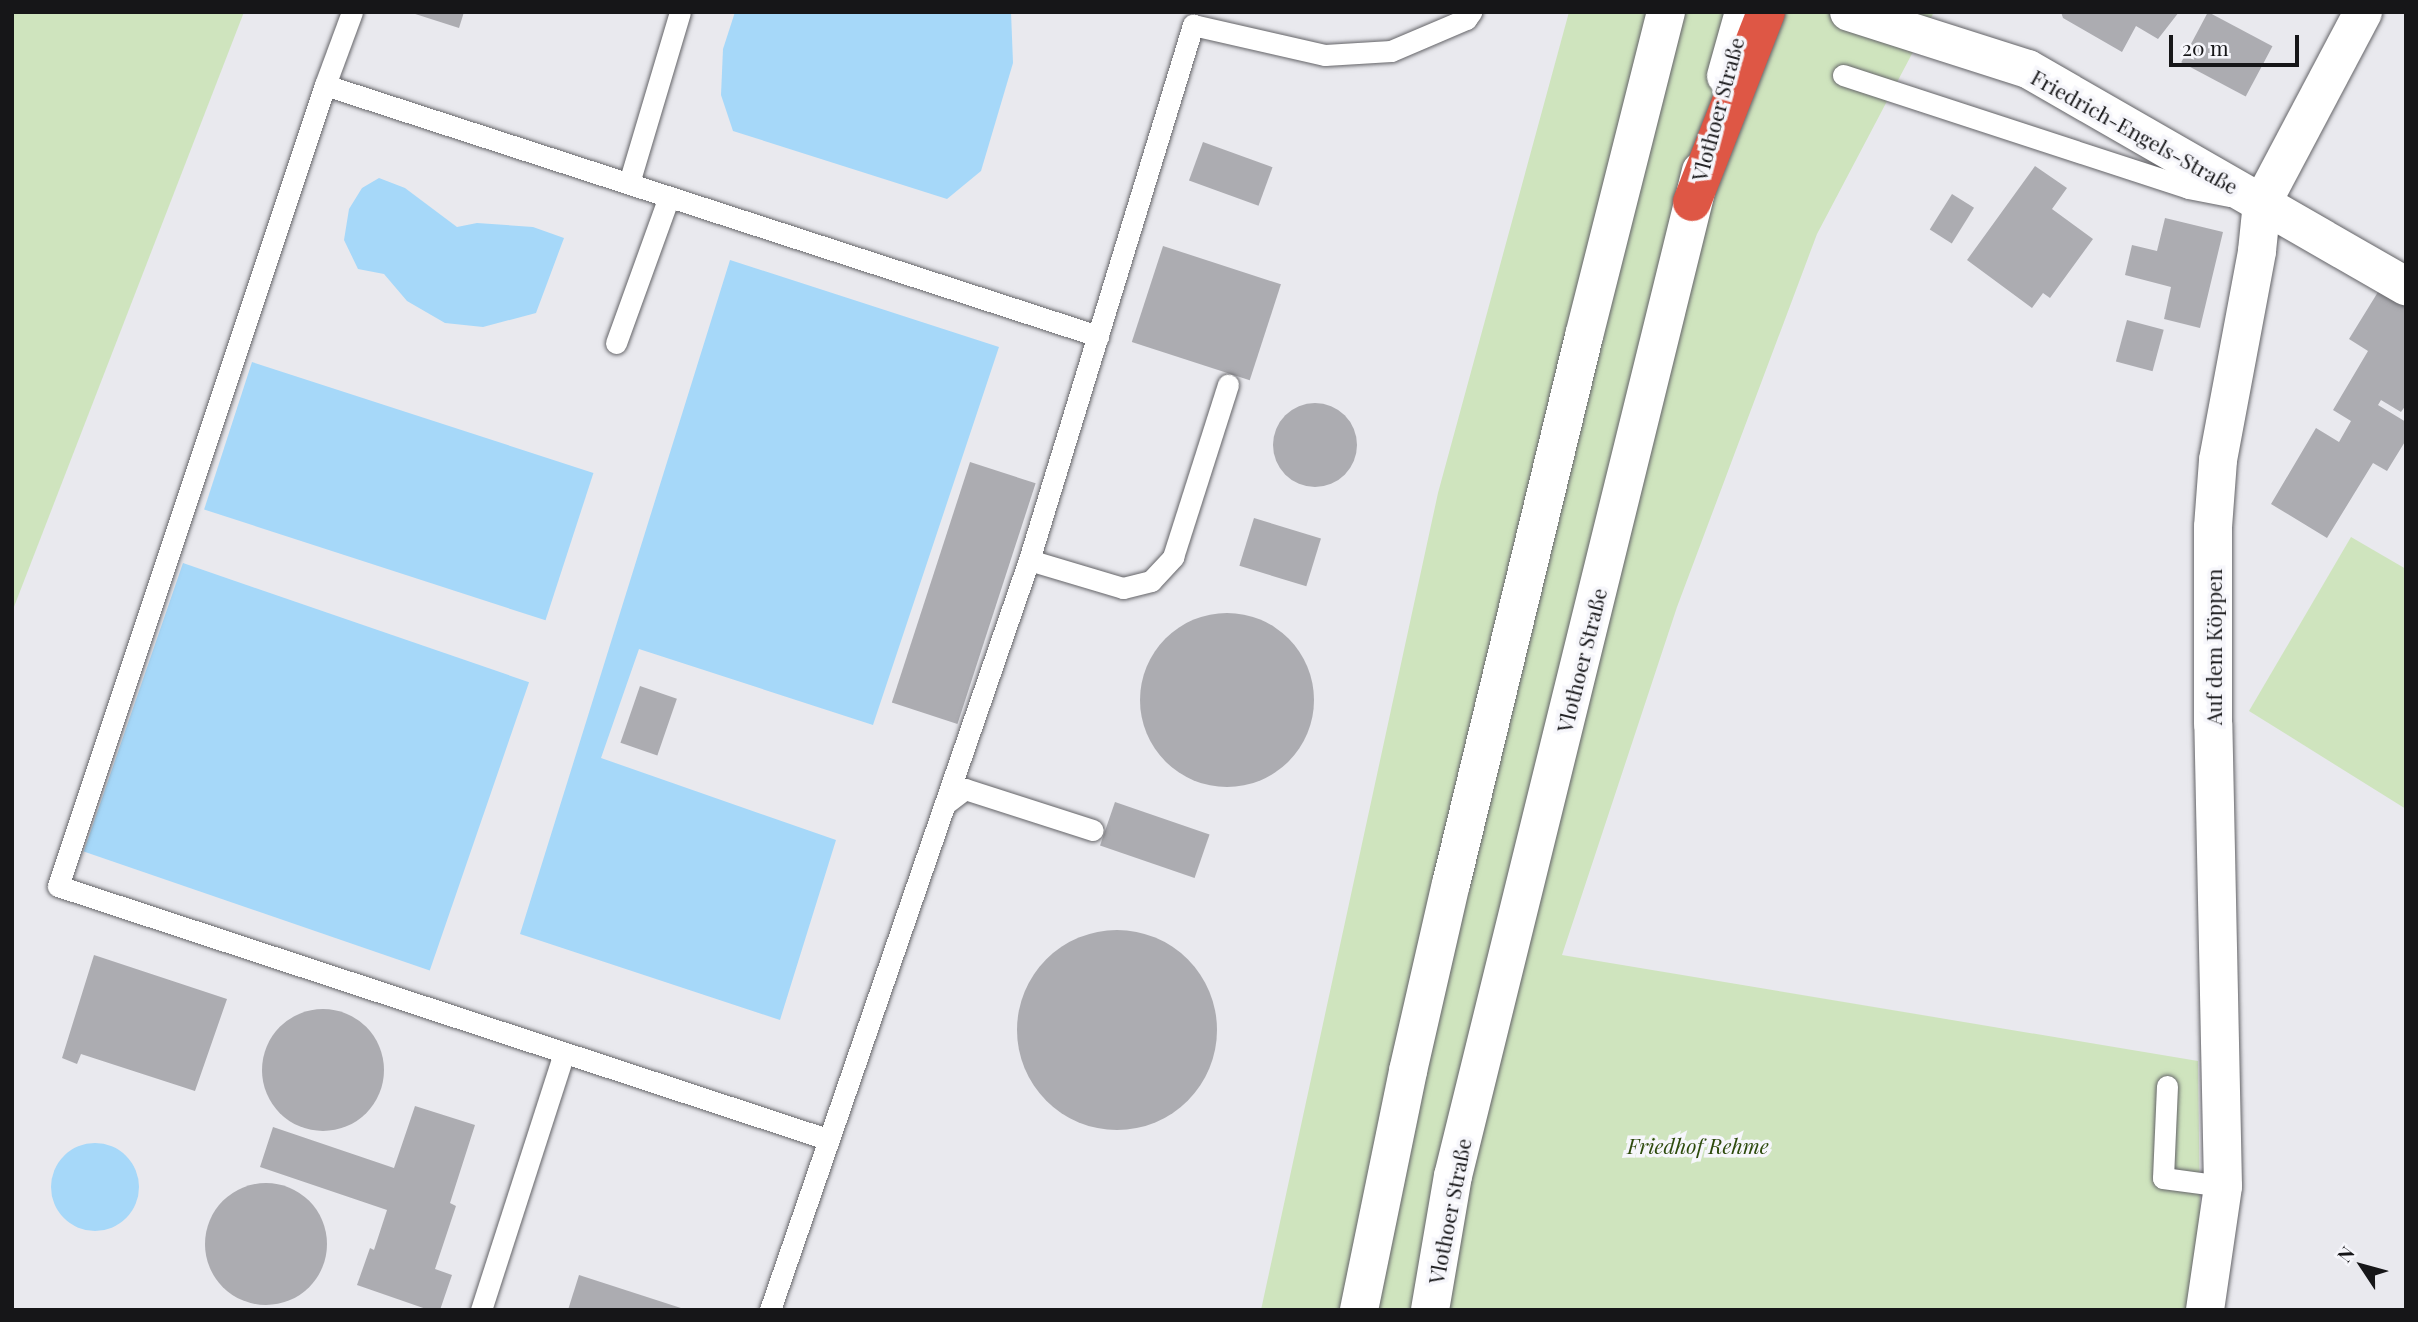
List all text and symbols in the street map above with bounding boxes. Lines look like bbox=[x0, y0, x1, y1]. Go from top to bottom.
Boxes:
scale bar bbox=[2173, 21, 2302, 65]
text: 20 m bbox=[2182, 33, 2229, 61]
street label: Vlothoer Straße bbox=[1686, 34, 1748, 184]
street label: Friedrich-Engels-Straße bbox=[2027, 64, 2243, 198]
street label: Auf dem Köppen bbox=[2200, 569, 2226, 725]
street label: Vlothoer Straße bbox=[1551, 585, 1611, 735]
park label: Friedhof Rehme bbox=[1627, 1132, 1769, 1158]
street label: Vlothoer Straße bbox=[1422, 1136, 1476, 1286]
north arrow bbox=[2327, 1231, 2397, 1301]
text: N bbox=[2330, 1240, 2360, 1267]

